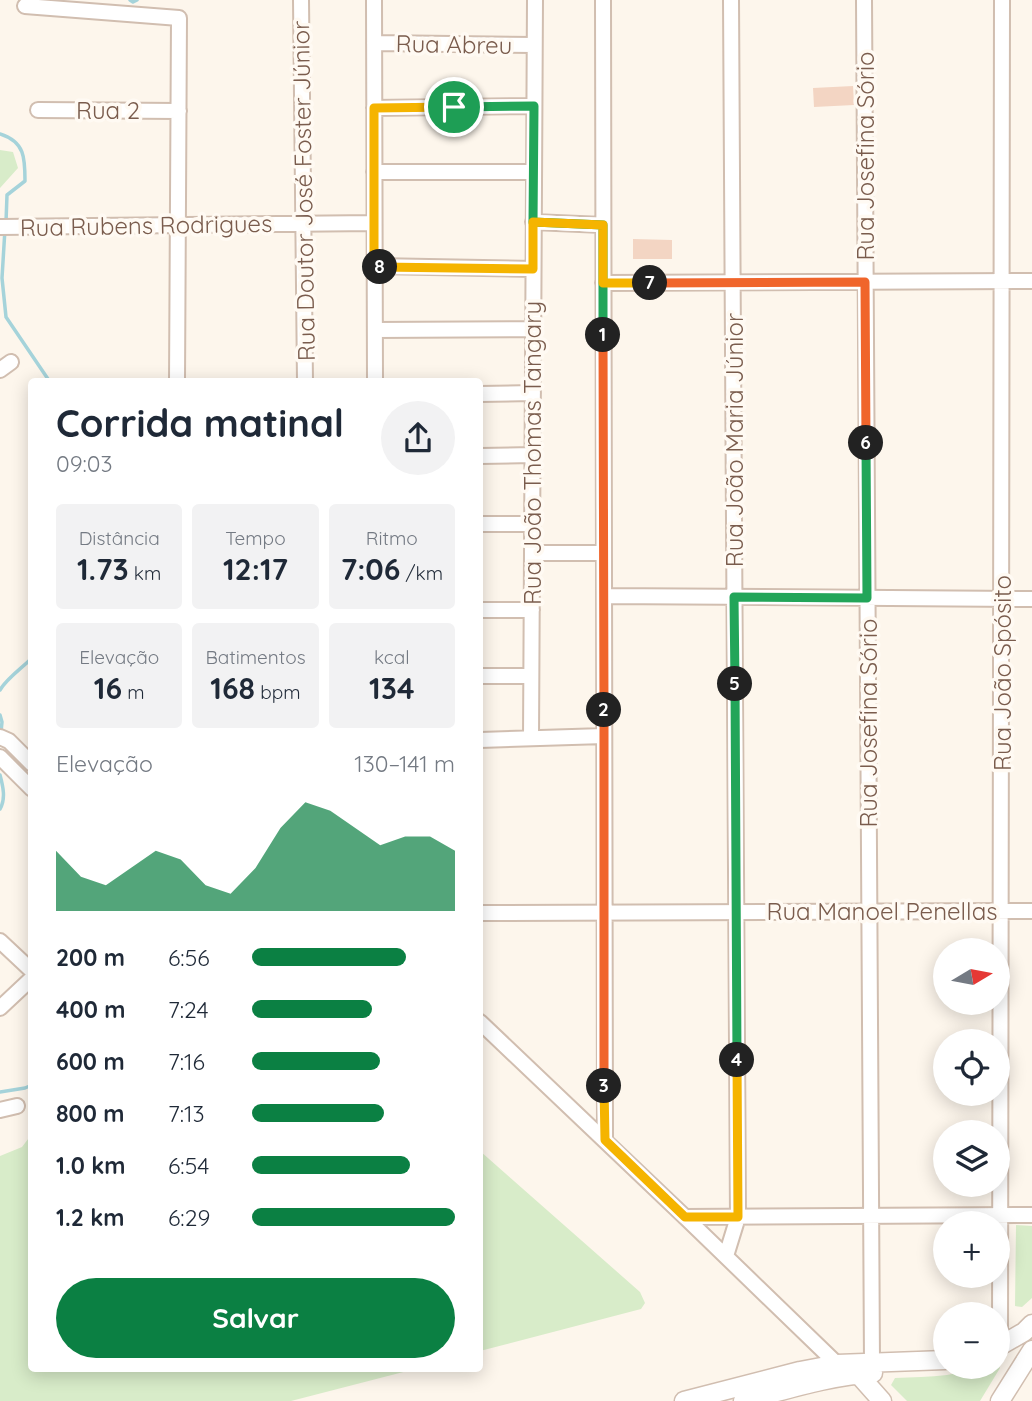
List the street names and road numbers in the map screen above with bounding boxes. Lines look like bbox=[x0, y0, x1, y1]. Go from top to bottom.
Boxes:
street label: Rua Doutor José Foster Júnior bbox=[285, 20, 321, 362]
street label: Rua Abreu bbox=[395, 28, 513, 60]
street label: Rua Josefina Sório bbox=[850, 51, 880, 261]
street label: Rua 2 bbox=[76, 95, 140, 125]
street label: Rua Rubens Rodrigues bbox=[19, 208, 273, 242]
street label: Rua João Thomas Tangary bbox=[517, 301, 547, 605]
street label: Rua João Maria Júnior bbox=[719, 313, 749, 567]
street label: Rua João Spósito bbox=[987, 575, 1017, 771]
street label: Rua Josefina Sório bbox=[853, 618, 883, 828]
street label: Rua Manoel Penellas bbox=[767, 896, 997, 926]

